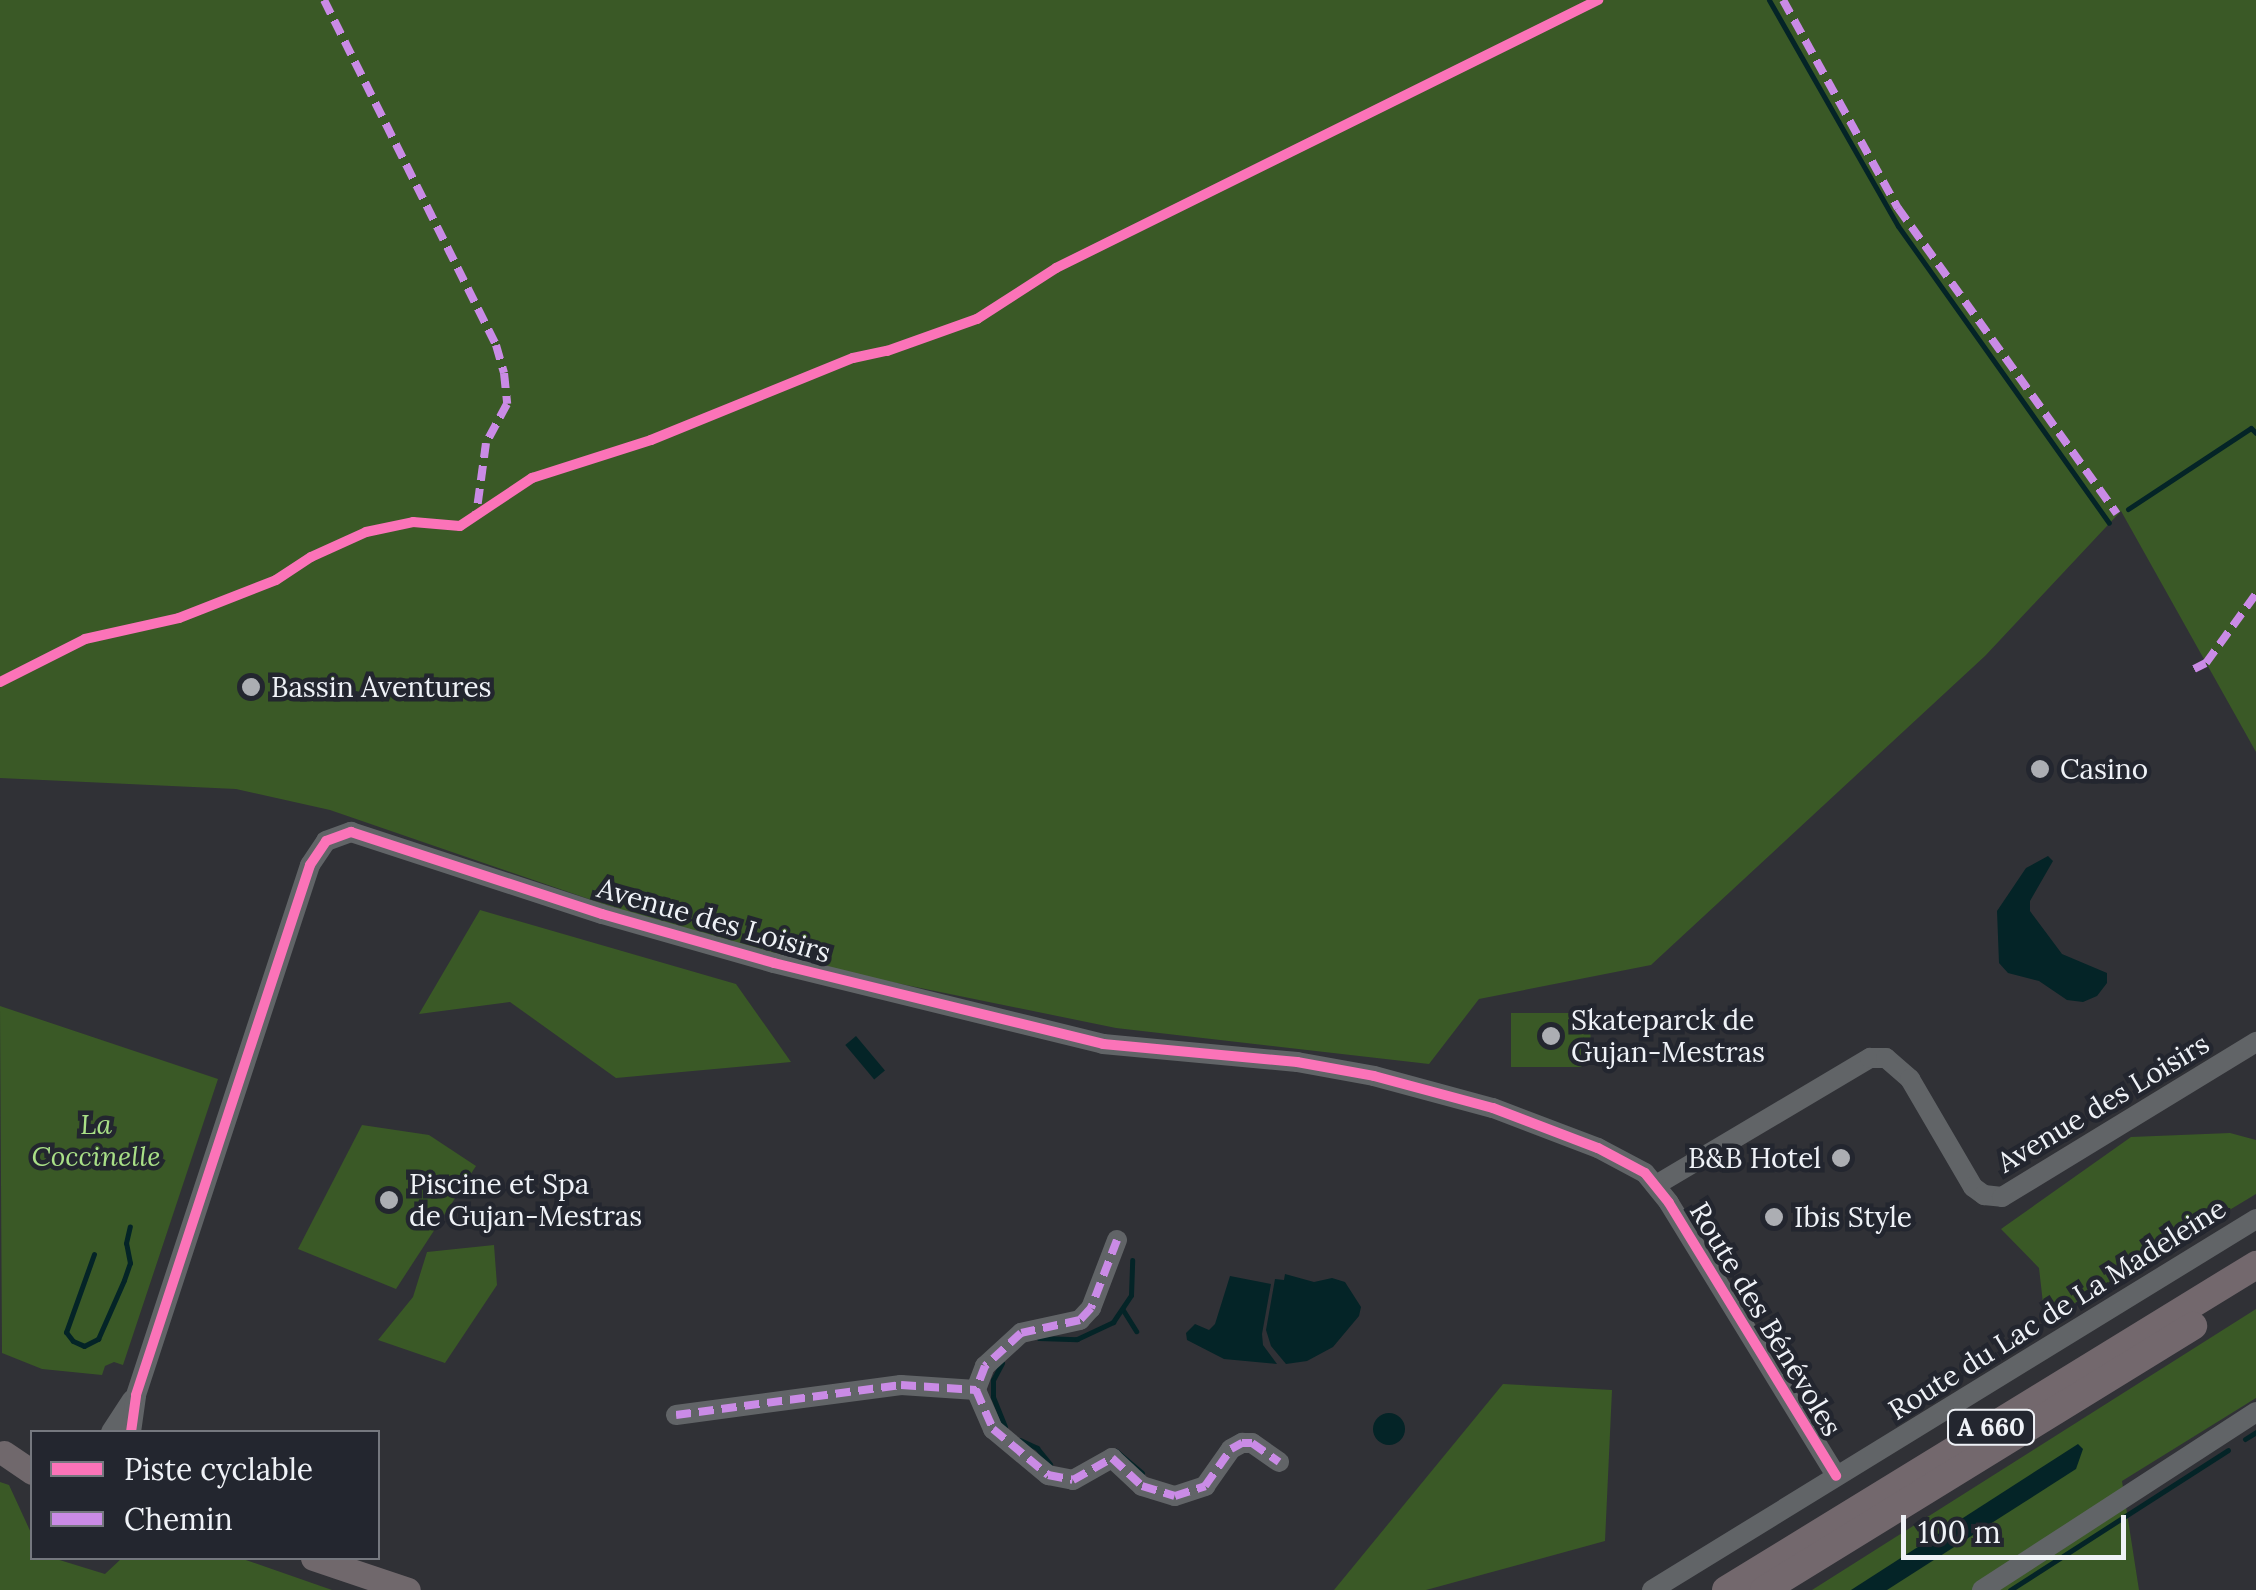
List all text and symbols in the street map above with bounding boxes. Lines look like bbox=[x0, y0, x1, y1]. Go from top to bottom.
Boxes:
place label: Bassin Aventures bbox=[271, 670, 492, 704]
marker: Bassin Aventures bbox=[240, 676, 262, 698]
place label: Casino bbox=[2060, 752, 2148, 786]
marker: Casino bbox=[2029, 758, 2051, 780]
street label: Avenue des Loisirs bbox=[594, 871, 834, 969]
place label: Skateparck de Gujan-Mestras bbox=[1571, 1003, 1765, 1069]
marker: Skateparck de Gujan-Mestras bbox=[1540, 1025, 1562, 1047]
street label: Avenue des Loisirs bbox=[1991, 1027, 2215, 1179]
park label: La Coccinelle bbox=[31, 1107, 161, 1173]
place label: B&B Hotel bbox=[1688, 1141, 1821, 1175]
marker: B&B Hotel bbox=[1830, 1147, 1852, 1169]
place label: Piscine et Spa de Gujan-Mestras bbox=[409, 1167, 642, 1233]
marker: Piscine et Spa de Gujan-Mestras bbox=[378, 1189, 400, 1211]
street label: Route du Lac de La Madeleine bbox=[1882, 1191, 2232, 1427]
street label: Route des Bénévoles bbox=[1683, 1196, 1849, 1442]
place label: Ibis Style bbox=[1794, 1200, 1912, 1234]
marker: Ibis Style bbox=[1763, 1206, 1785, 1228]
road number: A 660 bbox=[1946, 1407, 2036, 1447]
legend bbox=[30, 1430, 380, 1560]
text: Piste cyclable bbox=[124, 1450, 313, 1488]
scale bar bbox=[1906, 1495, 2131, 1557]
text: Chemin bbox=[124, 1500, 233, 1538]
text: 100 m bbox=[1918, 1513, 2001, 1551]

